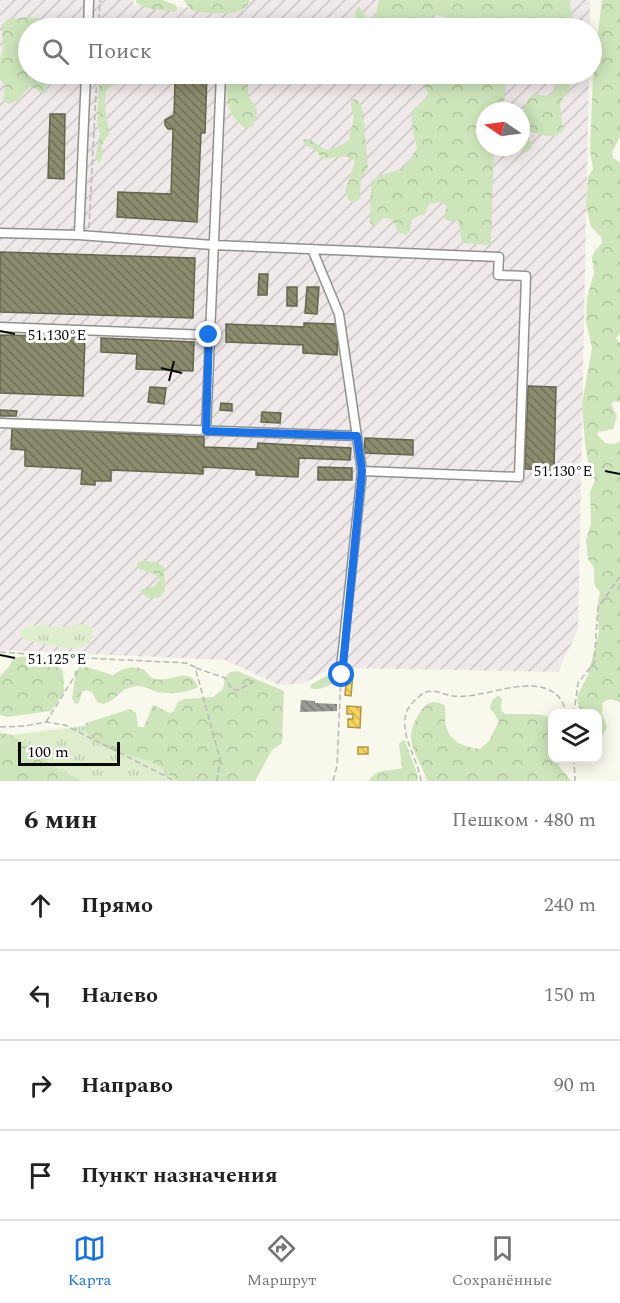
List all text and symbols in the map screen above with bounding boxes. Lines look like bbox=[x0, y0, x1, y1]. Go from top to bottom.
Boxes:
search box bbox=[18, 18, 602, 84]
icon: search bbox=[39, 35, 72, 68]
text: Поиск bbox=[87, 35, 152, 68]
north arrow bbox=[476, 102, 530, 156]
route end bbox=[195, 321, 221, 347]
text: 51.130°E bbox=[28, 324, 86, 347]
text: 51.130°E bbox=[534, 460, 592, 483]
text: 51.125°E bbox=[28, 648, 86, 671]
route start bbox=[328, 661, 354, 687]
map controls bbox=[548, 709, 602, 763]
button: layers bbox=[548, 709, 602, 763]
scale bar bbox=[18, 739, 120, 766]
text: 100 m bbox=[27, 740, 69, 764]
text: 6 мин bbox=[24, 800, 97, 840]
text: Пешком · 480 m bbox=[452, 805, 596, 835]
icon: ahead bbox=[24, 889, 57, 922]
text: Прямо bbox=[81, 889, 153, 922]
text: 240 m bbox=[544, 890, 596, 920]
icon: left bbox=[24, 979, 57, 1012]
text: Налево bbox=[81, 979, 158, 1012]
text: 150 m bbox=[544, 980, 596, 1010]
icon: right bbox=[24, 1069, 57, 1102]
text: Направо bbox=[81, 1069, 173, 1102]
text: 90 m bbox=[554, 1070, 596, 1100]
icon: arrive bbox=[24, 1159, 57, 1192]
text: Пункт назначения bbox=[81, 1159, 278, 1192]
tab: Карта bbox=[68, 1232, 111, 1292]
tab: Маршрут bbox=[247, 1232, 316, 1292]
tab: Сохранённые bbox=[452, 1232, 552, 1292]

